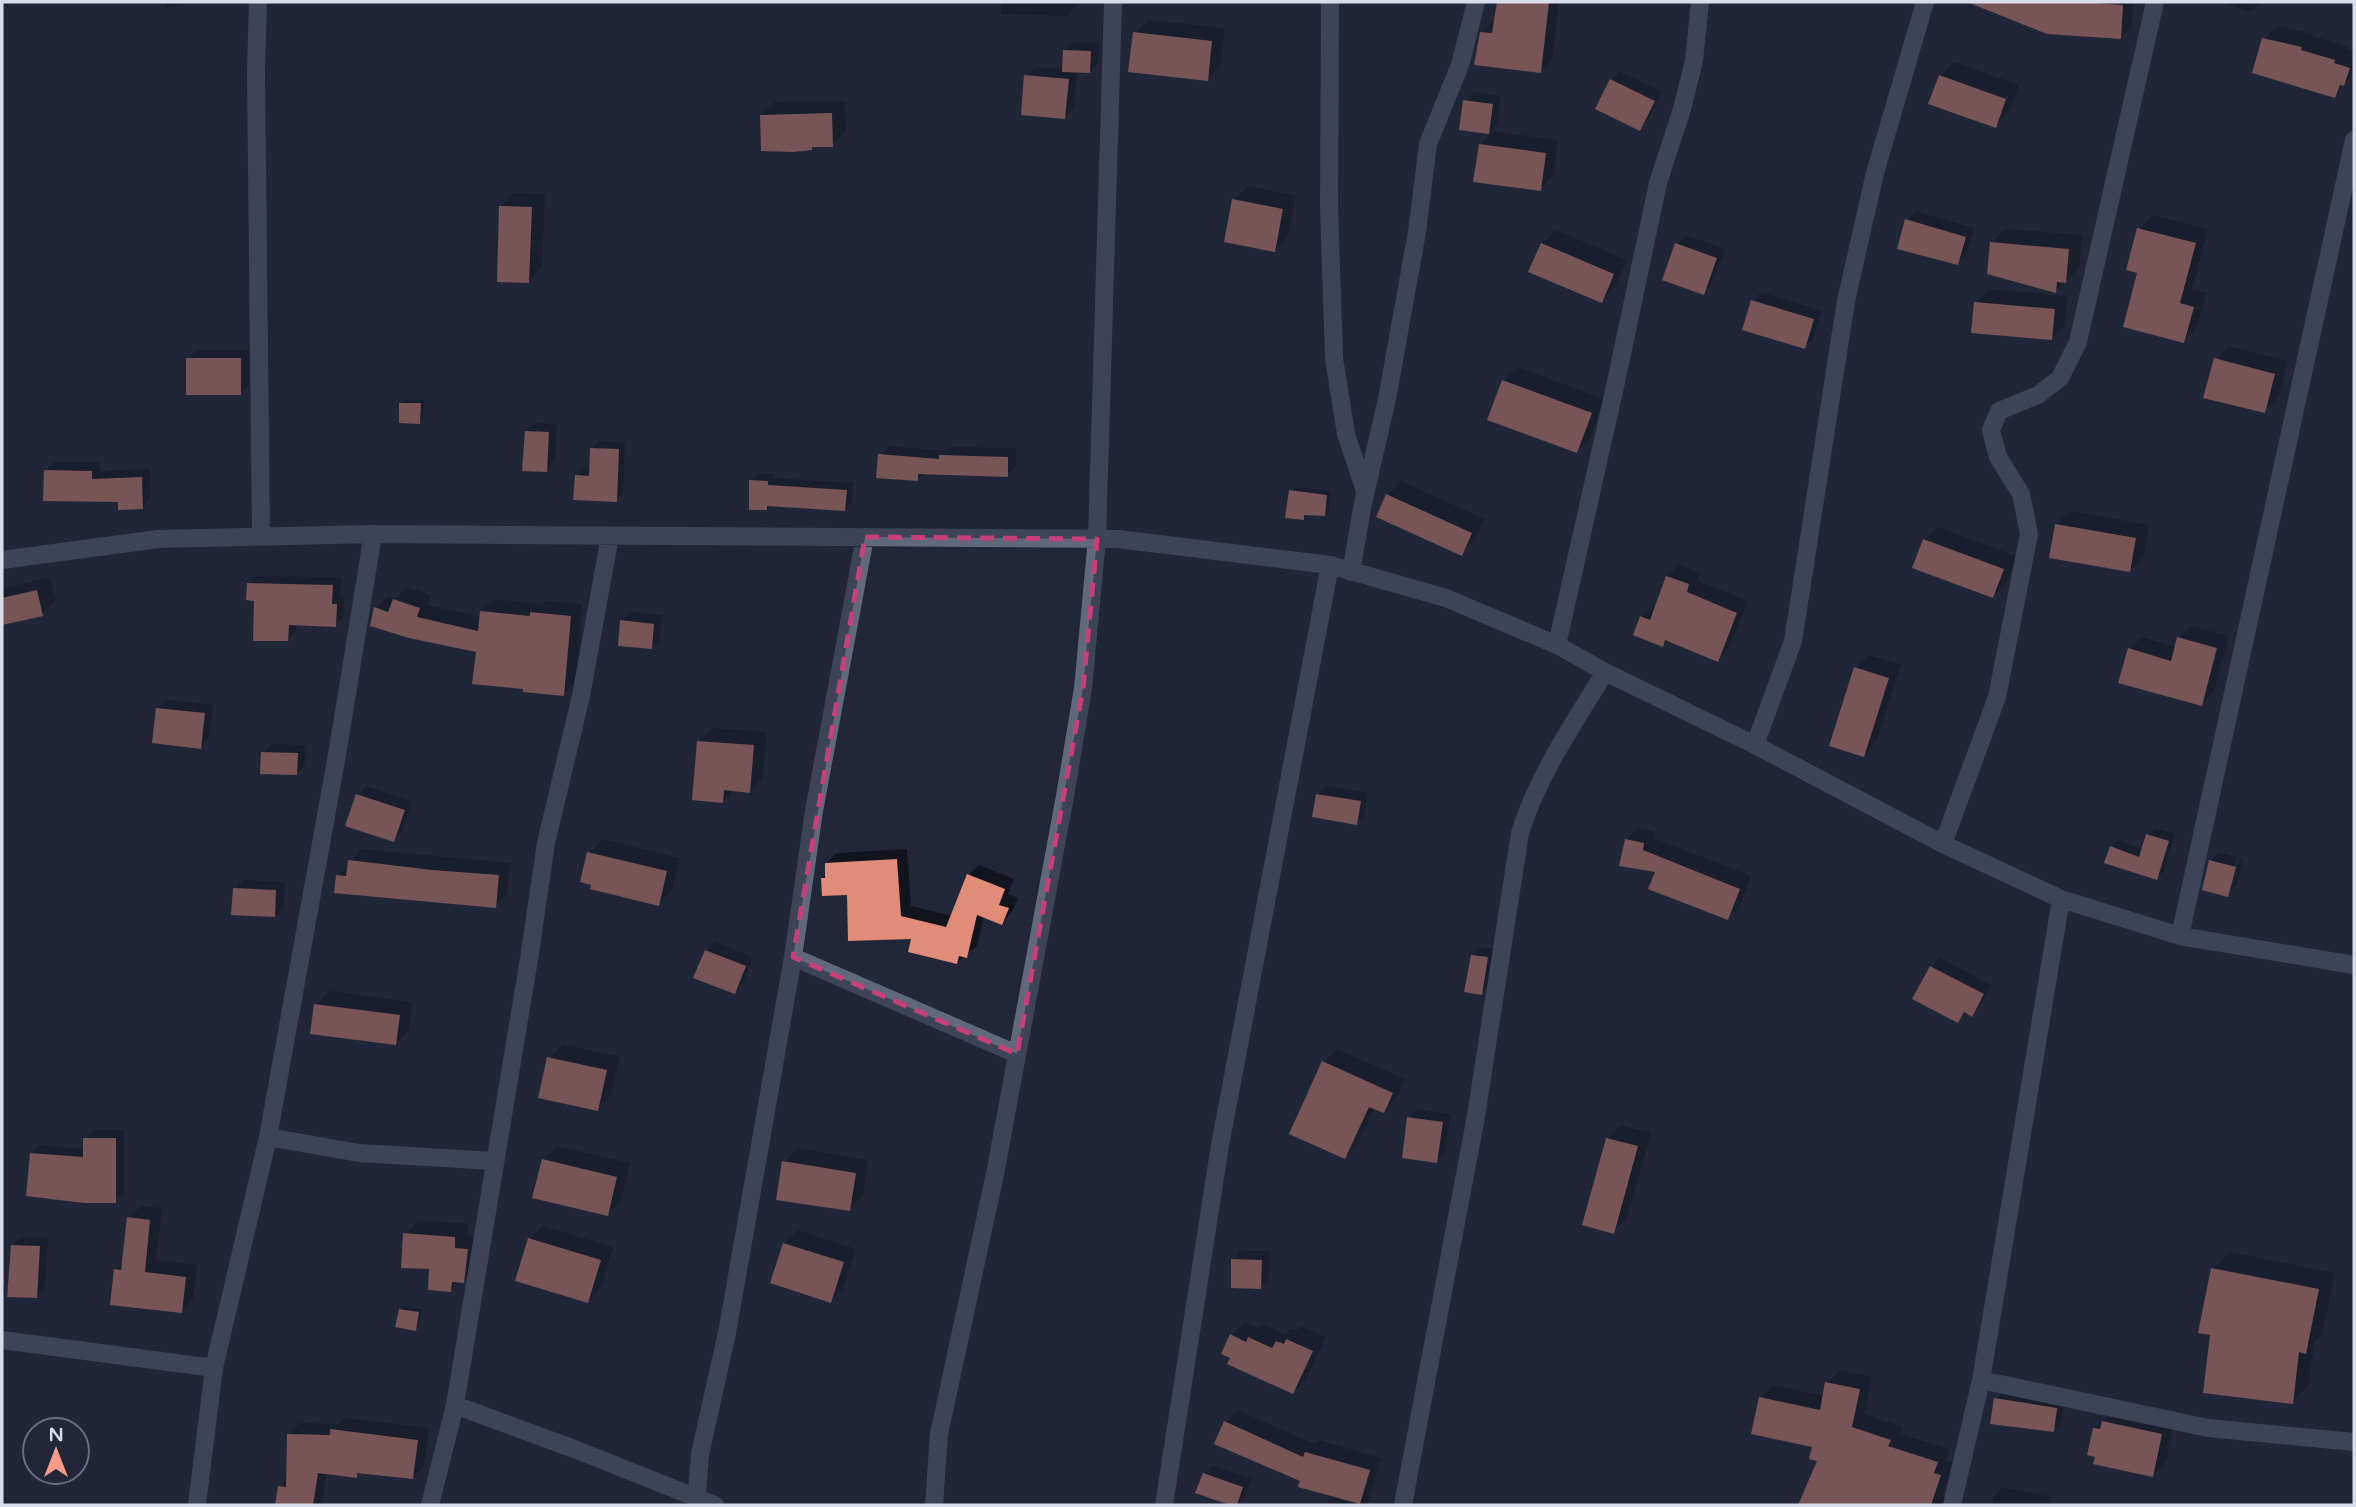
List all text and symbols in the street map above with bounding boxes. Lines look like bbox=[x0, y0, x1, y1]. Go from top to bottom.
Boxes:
north arrow bbox=[21, 1416, 91, 1486]
text: N bbox=[48, 1424, 64, 1446]

